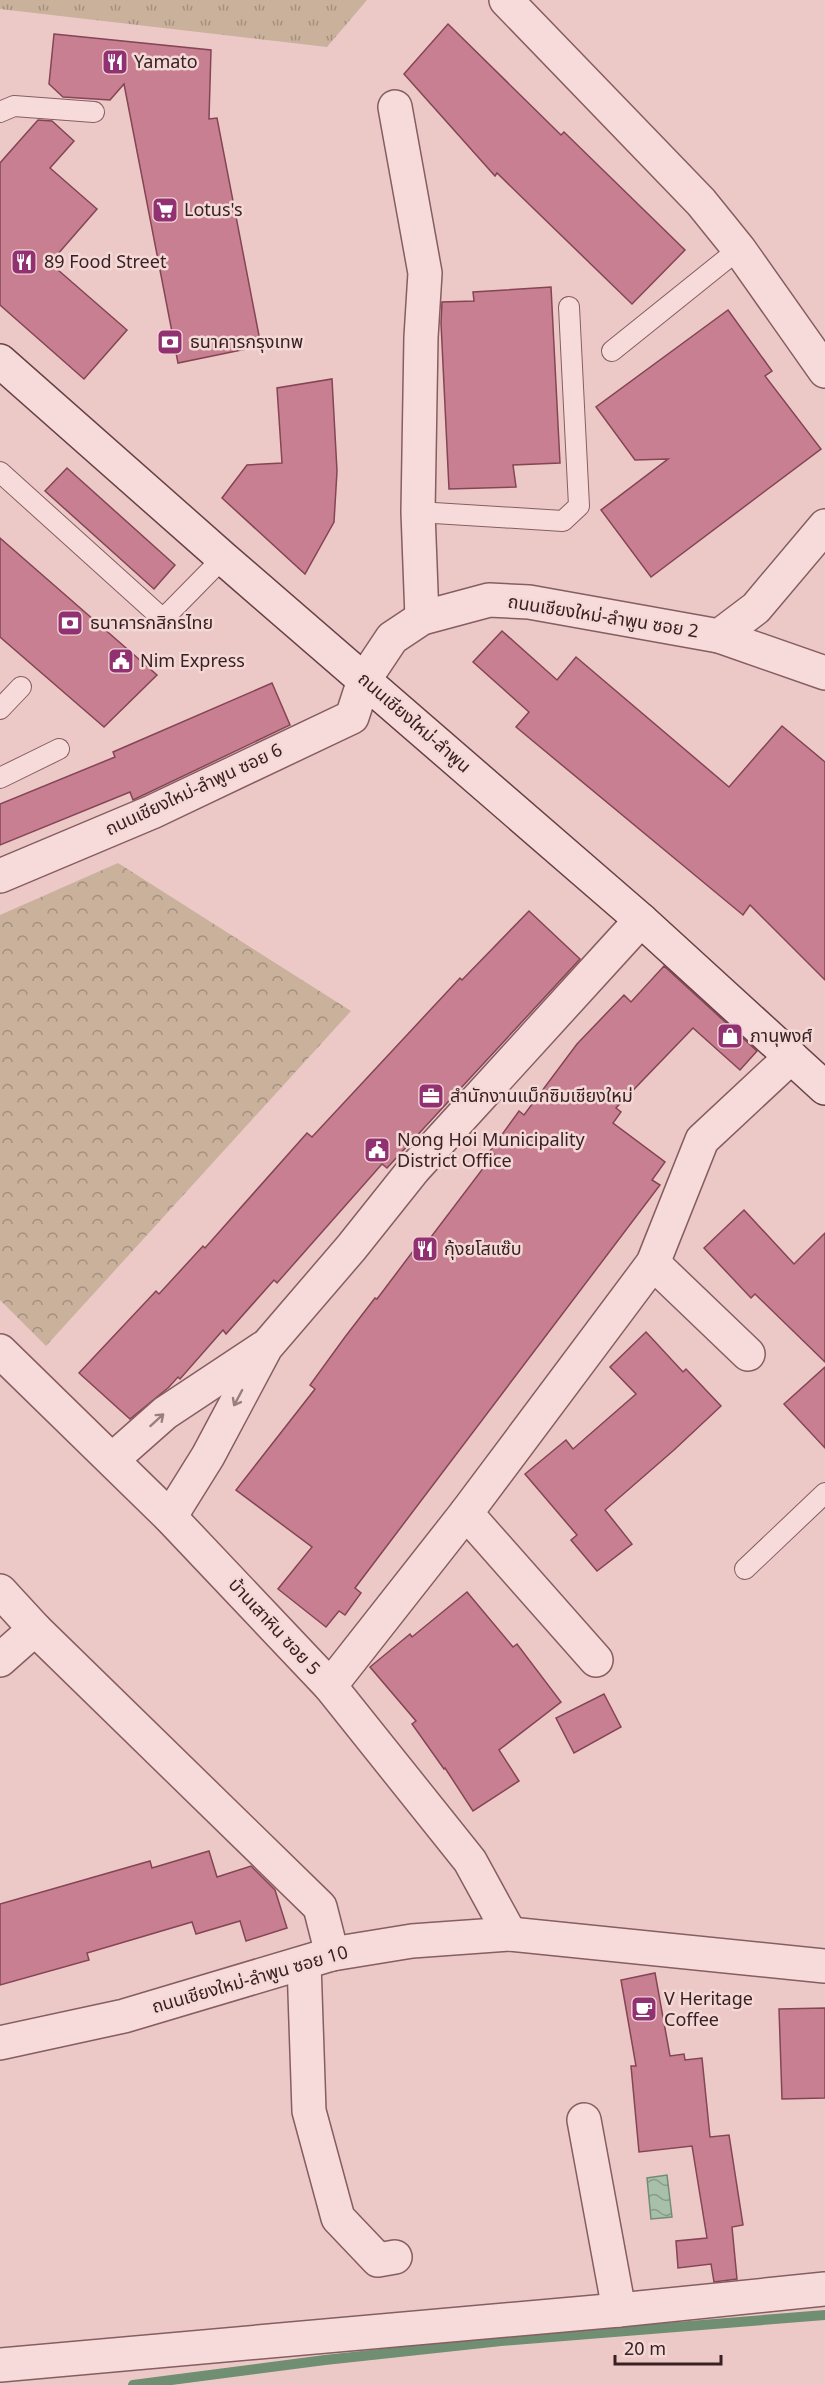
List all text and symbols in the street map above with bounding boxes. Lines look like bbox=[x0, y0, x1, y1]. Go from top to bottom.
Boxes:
restaurant icon: Yamato bbox=[100, 47, 130, 77]
place label: Yamato bbox=[134, 49, 198, 76]
supermarket icon: Lotus's bbox=[150, 195, 180, 225]
place label: Lotus's bbox=[184, 197, 243, 224]
restaurant icon: 89 Food Street bbox=[9, 247, 39, 277]
place label: 89 Food Street bbox=[44, 249, 167, 276]
bank icon: ธนาคารกรุงเทพ bbox=[155, 327, 185, 357]
place label: ธนาคารกรุงเทพ bbox=[190, 329, 303, 356]
street label: ถนนเชียงใหม่-ลำพูน ซอย 2 bbox=[506, 589, 700, 645]
bank icon: ธนาคารกสิกรไทย bbox=[55, 608, 85, 638]
place label: ธนาคารกสิกรไทย bbox=[90, 610, 213, 637]
public building icon: Nim Express bbox=[106, 646, 136, 676]
place label: Nim Express bbox=[140, 648, 245, 675]
street label: ถนนเชียงใหม่-ลำพูน bbox=[352, 666, 476, 780]
street label: ถนนเชียงใหม่-ลำพูน ซอย 6 bbox=[101, 737, 287, 843]
shop icon: ภานุพงศ์ bbox=[715, 1021, 745, 1051]
place label: ภานุพงศ์ bbox=[750, 1023, 813, 1050]
office icon: สำนักงานแม็กซิมเชียงใหม่ bbox=[416, 1081, 446, 1111]
place label: สำนักงานแม็กซิมเชียงใหม่ bbox=[450, 1083, 633, 1110]
place label: Nong Hoi Municipality District Office bbox=[397, 1127, 585, 1175]
public building icon: Nong Hoi Municipality District Office bbox=[362, 1135, 392, 1165]
restaurant icon: กุ้งยโสแซ๊บ bbox=[410, 1234, 440, 1264]
place label: กุ้งยโสแซ๊บ bbox=[444, 1236, 522, 1263]
one-way arrow bbox=[232, 1389, 243, 1407]
one-way arrow bbox=[149, 1413, 164, 1427]
street label: บ้านเสาหิน ซอย 5 bbox=[222, 1572, 326, 1682]
street label: ถนนเชียงใหม่-ลำพูน ซอย 10 bbox=[149, 1939, 351, 2021]
place label: V Heritage Coffee bbox=[664, 1986, 753, 2034]
cafe icon: V Heritage Coffee bbox=[629, 1994, 659, 2024]
scale bar bbox=[615, 2328, 722, 2366]
text: 20 m bbox=[624, 2336, 666, 2363]

